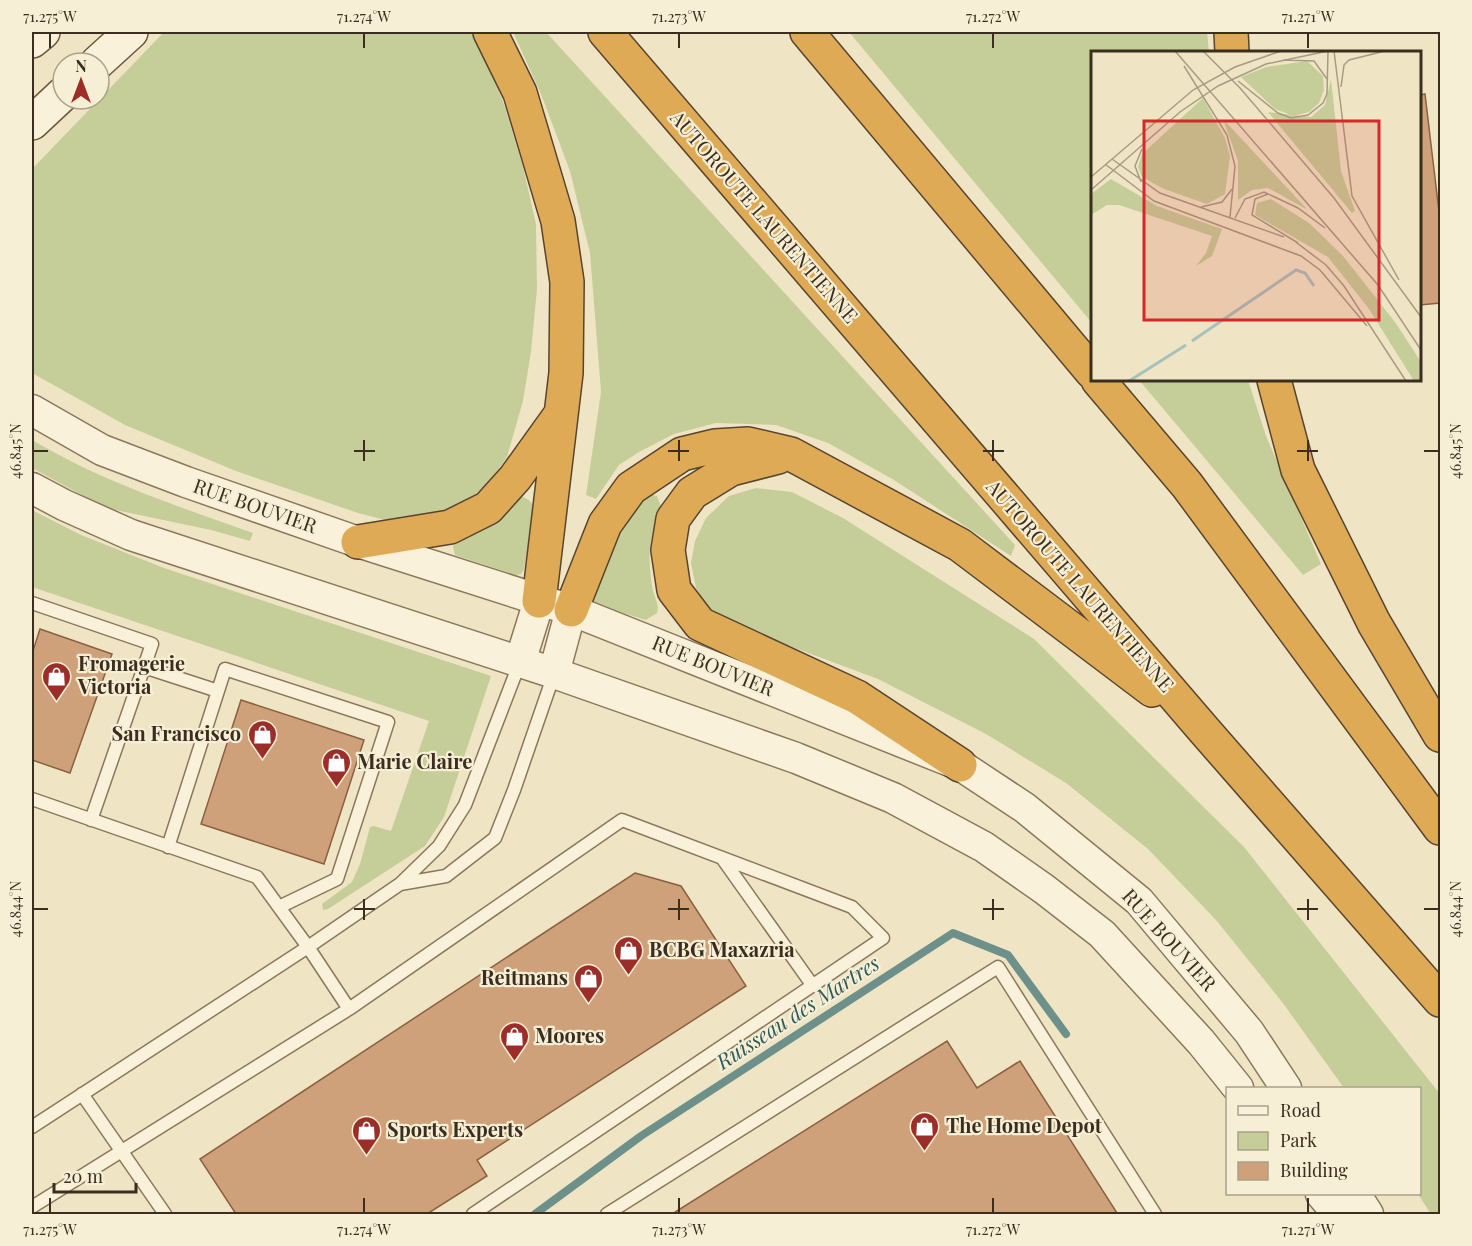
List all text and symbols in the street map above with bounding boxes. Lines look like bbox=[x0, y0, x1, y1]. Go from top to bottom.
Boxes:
text: 71.275°W bbox=[23, 6, 77, 26]
text: 71.274°W bbox=[337, 6, 391, 26]
text: 71.273°W bbox=[652, 6, 706, 26]
text: 71.272°W bbox=[966, 6, 1020, 26]
text: 71.271°W bbox=[1282, 6, 1335, 26]
north arrow bbox=[51, 51, 111, 111]
inset map bbox=[1091, 51, 1421, 381]
text: N bbox=[75, 55, 87, 76]
street label: AUTOROUTE LAURENTIENNE bbox=[665, 103, 865, 328]
text: 46.845°N bbox=[5, 423, 25, 479]
text: 46.845°N bbox=[1445, 423, 1465, 479]
street label: RUE BOUVIER bbox=[190, 471, 322, 539]
street label: AUTOROUTE LAURENTIENNE bbox=[981, 472, 1181, 697]
street label: RUE BOUVIER bbox=[649, 628, 779, 702]
place label: Fromagerie Victoria bbox=[77, 649, 185, 699]
shop icon: Fromagerie Victoria bbox=[41, 660, 73, 702]
shop icon: San Francisco bbox=[246, 718, 278, 760]
place label: San Francisco bbox=[112, 719, 241, 746]
shop icon: Marie Claire bbox=[320, 746, 352, 788]
place label: Marie Claire bbox=[357, 747, 472, 774]
text: 46.844°N bbox=[5, 880, 25, 937]
text: 46.844°N bbox=[1445, 880, 1465, 937]
street label: RUE BOUVIER bbox=[1117, 882, 1224, 997]
shop icon: BCBG Maxazria bbox=[612, 934, 644, 976]
place label: BCBG Maxazria bbox=[649, 935, 795, 962]
water label: Ruisseau des Martres bbox=[709, 948, 884, 1075]
shop icon: Reitmans bbox=[573, 962, 605, 1004]
place label: Reitmans bbox=[481, 963, 568, 990]
shop icon: Moores bbox=[498, 1020, 530, 1062]
place label: Moores bbox=[535, 1021, 604, 1048]
legend bbox=[1226, 1087, 1421, 1195]
text: Road bbox=[1280, 1098, 1321, 1122]
shop icon: The Home Depot bbox=[909, 1110, 941, 1152]
place label: The Home Depot bbox=[946, 1111, 1103, 1138]
shop icon: Sports Experts bbox=[350, 1114, 382, 1156]
place label: Sports Experts bbox=[387, 1115, 523, 1142]
text: Park bbox=[1280, 1128, 1317, 1152]
scale bar bbox=[54, 1156, 136, 1194]
text: Building bbox=[1280, 1158, 1348, 1182]
text: 20 m bbox=[63, 1164, 103, 1188]
text: 71.275°W bbox=[23, 1219, 77, 1239]
text: 71.274°W bbox=[337, 1219, 391, 1239]
text: 71.273°W bbox=[652, 1219, 706, 1239]
text: 71.272°W bbox=[966, 1219, 1020, 1239]
text: 71.271°W bbox=[1282, 1219, 1335, 1239]

